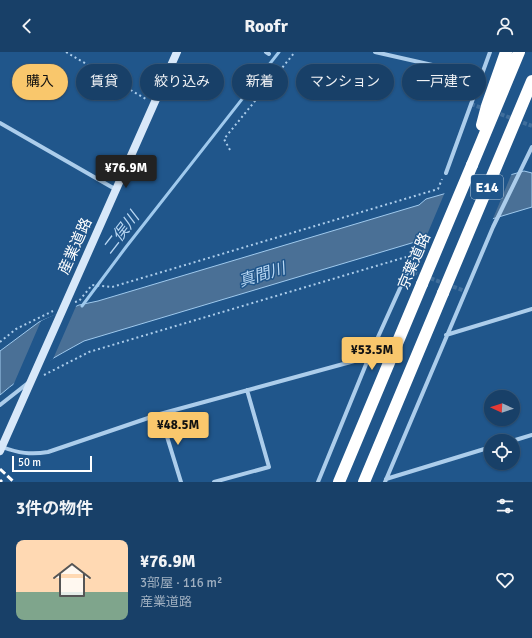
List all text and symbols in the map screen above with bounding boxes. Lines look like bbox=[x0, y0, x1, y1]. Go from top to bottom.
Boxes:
icon: back bbox=[16, 15, 38, 37]
text: Roofr bbox=[244, 15, 288, 37]
icon: person bbox=[494, 15, 516, 37]
chip: 購入 bbox=[12, 64, 68, 100]
chip: 賃貸 bbox=[76, 64, 132, 100]
chip: 絞り込み bbox=[140, 64, 224, 100]
chip: 新着 bbox=[232, 64, 288, 100]
chip: マンション bbox=[296, 64, 394, 100]
chip: 一戸建て bbox=[402, 64, 486, 100]
pin: ¥76.9M bbox=[93, 155, 159, 189]
text: ¥76.9M bbox=[105, 160, 147, 176]
road number: E14 bbox=[471, 175, 503, 199]
water label: 二俣川 bbox=[98, 206, 145, 258]
street label: 産業道路 bbox=[55, 215, 95, 277]
street label: 京葉道路 bbox=[394, 230, 434, 292]
water label: 真間川 bbox=[236, 258, 290, 292]
pin: ¥53.5M bbox=[339, 337, 405, 371]
text: ¥53.5M bbox=[351, 342, 393, 358]
north arrow bbox=[484, 390, 520, 426]
map controls bbox=[484, 390, 520, 470]
pin: ¥48.5M bbox=[145, 412, 211, 446]
text: ¥48.5M bbox=[157, 417, 199, 433]
button: locate bbox=[484, 434, 520, 470]
scale bar bbox=[12, 454, 92, 473]
text: 50 m bbox=[18, 456, 41, 469]
icon: filters bbox=[494, 495, 516, 517]
text: 3件の物件 bbox=[16, 498, 93, 519]
text: ¥76.9M bbox=[140, 551, 196, 572]
icon: home bbox=[48, 556, 96, 604]
icon: heart bbox=[494, 569, 516, 591]
text: 3部屋 · 116 m² bbox=[140, 575, 222, 591]
text: 産業道路 bbox=[140, 594, 192, 610]

